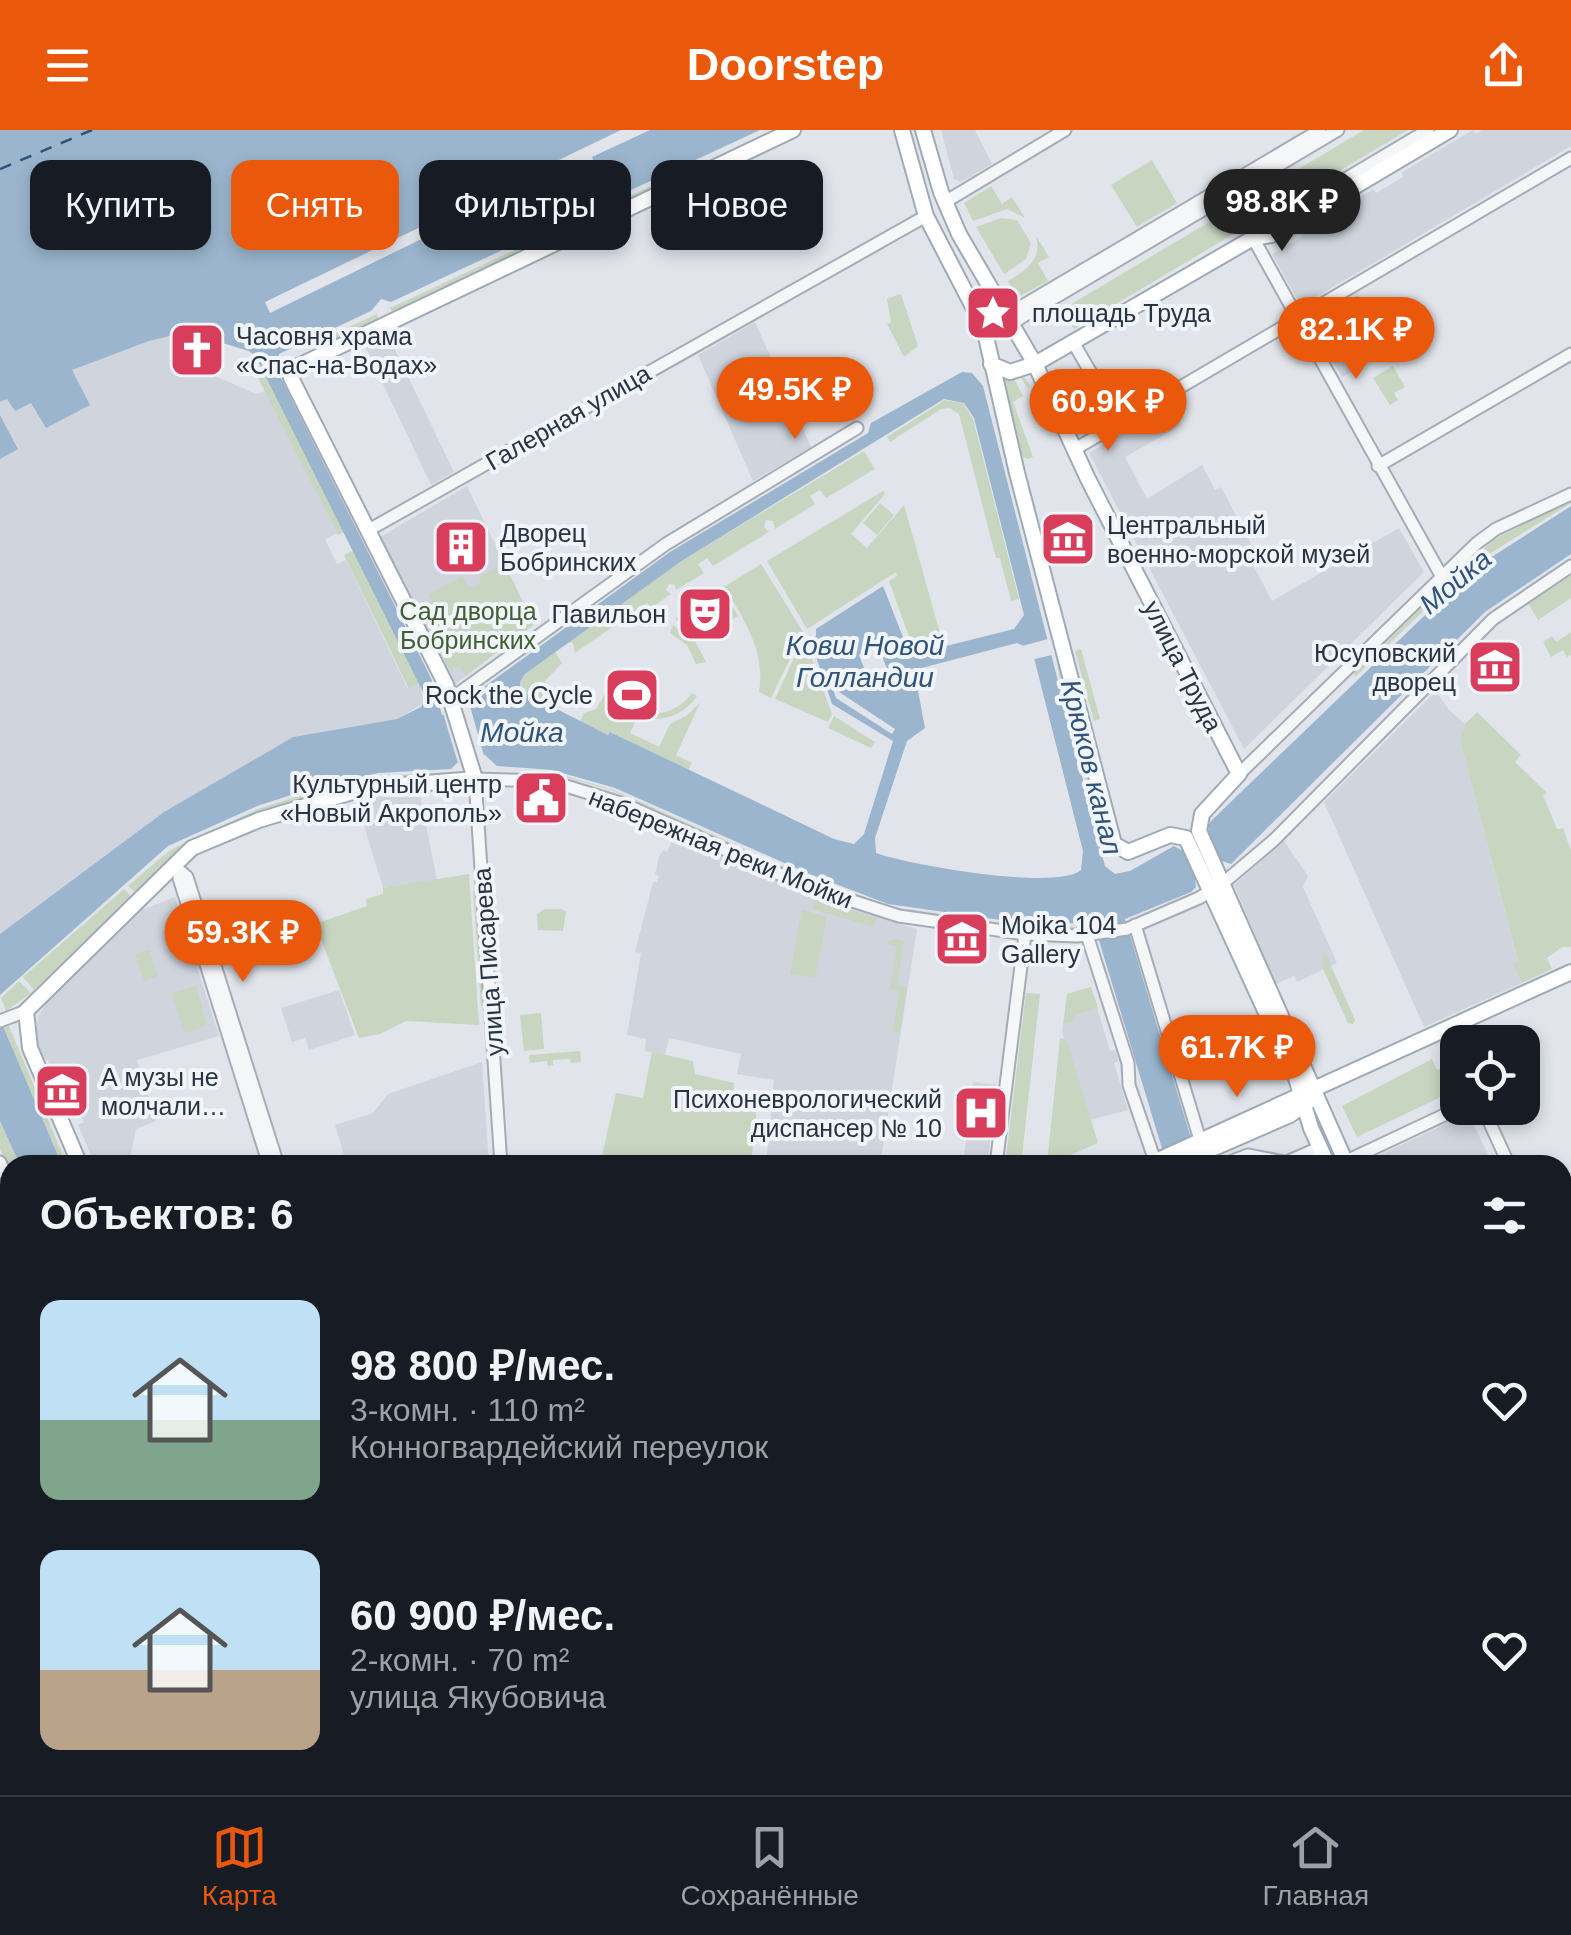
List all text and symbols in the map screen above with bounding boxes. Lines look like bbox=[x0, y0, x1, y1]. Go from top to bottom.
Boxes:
icon: menu bbox=[40, 38, 95, 93]
icon: share bbox=[1476, 38, 1531, 93]
text: Doorstep bbox=[687, 39, 884, 90]
chip: Купить bbox=[30, 160, 211, 250]
chip: Снять bbox=[231, 160, 399, 250]
chip: Фильтры bbox=[419, 160, 631, 250]
chip: Новое bbox=[651, 160, 823, 250]
pin: 98.8K ₽ bbox=[1190, 169, 1374, 254]
text: 98.8K ₽ bbox=[1226, 183, 1338, 219]
place icon: площадь Труда bbox=[963, 283, 1023, 343]
pin: 82.1K ₽ bbox=[1264, 297, 1448, 382]
place label: площадь Труда bbox=[1032, 299, 1211, 327]
text: 82.1K ₽ bbox=[1300, 311, 1412, 347]
church icon: Часовня храма «Спас-на-Водах» bbox=[167, 320, 227, 380]
place label: Часовня храма «Спас-на-Водах» bbox=[236, 322, 437, 379]
pin: 49.5K ₽ bbox=[703, 357, 887, 442]
street label: Галерная улица bbox=[481, 358, 655, 475]
pin: 60.9K ₽ bbox=[1016, 369, 1200, 454]
text: 49.5K ₽ bbox=[739, 371, 851, 407]
text: 60.9K ₽ bbox=[1052, 383, 1164, 419]
museum icon: Центральный военно-морской музей bbox=[1038, 509, 1098, 569]
place label: Центральный военно-морской музей bbox=[1107, 511, 1370, 568]
building icon: Дворец Бобринских bbox=[431, 517, 491, 577]
place label: Дворец Бобринских bbox=[500, 519, 637, 576]
water label: Мойка bbox=[1413, 543, 1497, 620]
theatre icon: Павильон bbox=[675, 584, 735, 644]
street label: улица Труда bbox=[1138, 596, 1228, 736]
park label: Сад дворца Бобринских bbox=[399, 597, 537, 654]
place label: Павильон bbox=[552, 600, 666, 628]
water label: Ковш Новой Голландии bbox=[786, 630, 945, 693]
museum icon: Юсуповский дворец bbox=[1465, 637, 1525, 697]
place label: Юсуповский дворец bbox=[1314, 639, 1456, 696]
sports icon: Rock the Cycle bbox=[602, 665, 662, 725]
water label: Крюков канал bbox=[1055, 676, 1128, 858]
place label: Rock the Cycle bbox=[425, 681, 593, 709]
water label: Мойка bbox=[480, 717, 564, 748]
public building icon: Культурный центр «Новый Акрополь» bbox=[511, 768, 571, 828]
place label: Культурный центр «Новый Акрополь» bbox=[280, 770, 502, 827]
street label: набережная реки Мойки bbox=[585, 782, 857, 914]
street label: улица Писарева bbox=[467, 867, 509, 1057]
pin: 59.3K ₽ bbox=[151, 900, 335, 985]
museum icon: Moika 104 Gallery bbox=[932, 909, 992, 969]
place label: Moika 104 Gallery bbox=[1001, 911, 1116, 968]
text: 59.3K ₽ bbox=[187, 914, 299, 950]
pin: 61.7K ₽ bbox=[1145, 1015, 1329, 1100]
map controls bbox=[1440, 1025, 1540, 1125]
button: locate bbox=[1440, 1025, 1540, 1125]
text: 61.7K ₽ bbox=[1181, 1029, 1293, 1065]
museum icon: А музы не молчали… bbox=[32, 1061, 92, 1121]
place label: А музы не молчали… bbox=[101, 1063, 226, 1120]
hospital icon: Психоневрологический диспансер № 10 bbox=[951, 1083, 1011, 1143]
place label: Психоневрологический диспансер № 10 bbox=[673, 1085, 942, 1142]
icon: filters bbox=[1477, 1188, 1532, 1243]
text: Объектов: 6 bbox=[40, 1191, 294, 1238]
icon: home bbox=[120, 1340, 240, 1460]
text: 98 800 ₽/мес. bbox=[350, 1342, 615, 1389]
icon: heart bbox=[1477, 1373, 1532, 1428]
text: 3-комн. · 110 m² bbox=[350, 1392, 585, 1428]
text: Конногвардейский переулок bbox=[350, 1429, 768, 1465]
icon: home bbox=[120, 1590, 240, 1710]
text: 60 900 ₽/мес. bbox=[350, 1592, 615, 1639]
icon: heart bbox=[1477, 1623, 1532, 1678]
text: 2-комн. · 70 m² bbox=[350, 1642, 569, 1678]
text: улица Якубовича bbox=[350, 1679, 606, 1715]
tab: Карта bbox=[202, 1820, 277, 1912]
tab: Сохранённые bbox=[681, 1820, 859, 1912]
tab: Главная bbox=[1263, 1820, 1369, 1912]

